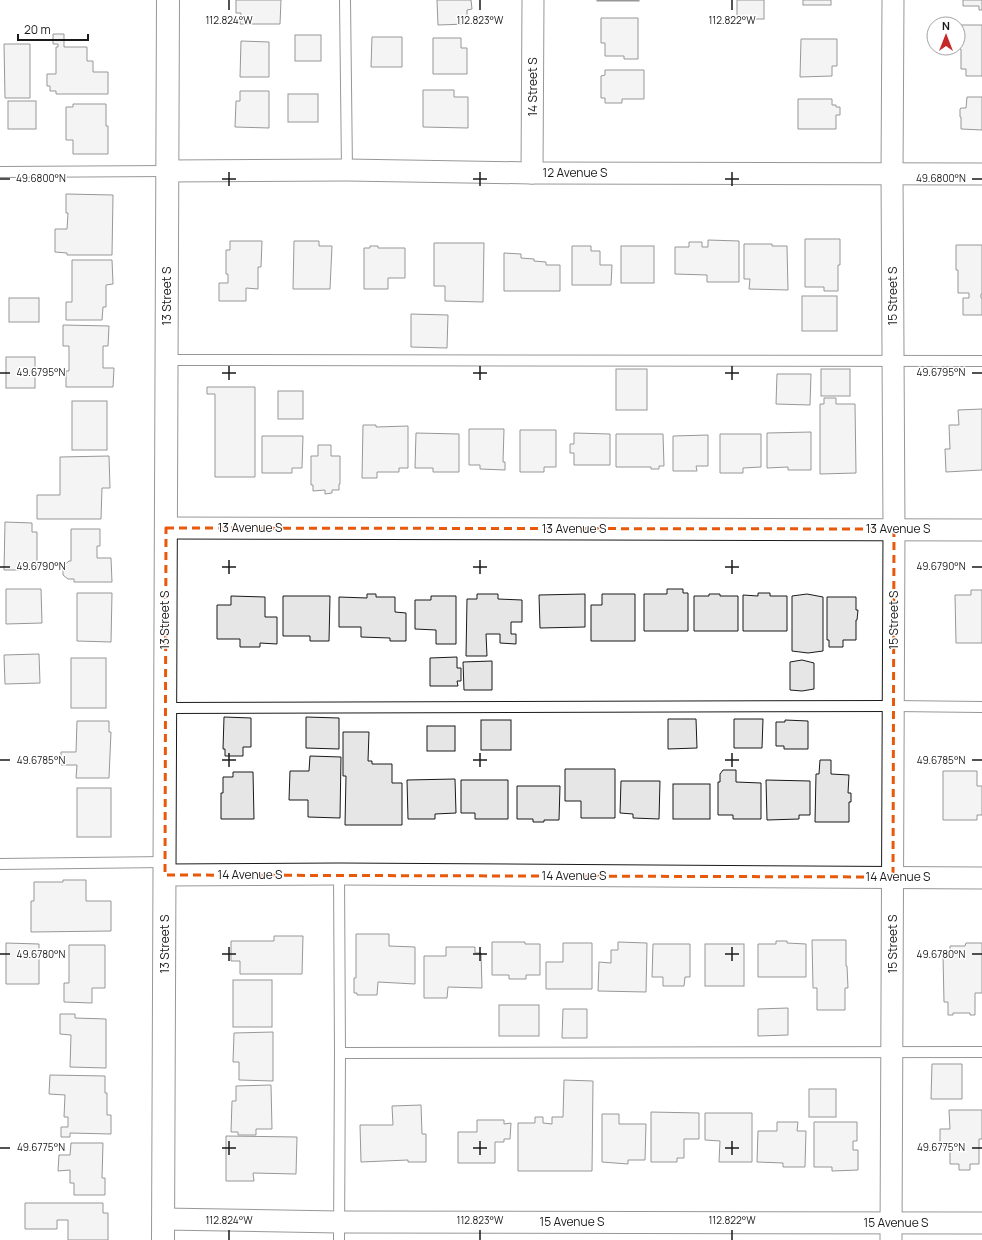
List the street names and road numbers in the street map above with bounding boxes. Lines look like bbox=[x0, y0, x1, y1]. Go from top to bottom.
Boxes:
street label: 14 Street S bbox=[524, 57, 541, 117]
street label: 12 Avenue S bbox=[543, 164, 607, 181]
street label: 15 Street S bbox=[884, 266, 901, 326]
street label: 13 Street S bbox=[158, 267, 175, 325]
street label: 13 Avenue S bbox=[218, 519, 282, 536]
street label: 13 Avenue S bbox=[542, 520, 606, 537]
street label: 13 Avenue S bbox=[866, 520, 930, 537]
street label: 15 Street S bbox=[885, 590, 902, 650]
street label: 13 Street S bbox=[156, 591, 173, 649]
street label: 14 Avenue S bbox=[217, 866, 283, 883]
street label: 14 Avenue S bbox=[541, 867, 607, 884]
street label: 14 Avenue S bbox=[865, 868, 931, 885]
street label: 15 Street S bbox=[884, 914, 901, 974]
street label: 13 Street S bbox=[156, 915, 173, 973]
street label: 15 Avenue S bbox=[540, 1213, 604, 1230]
street label: 15 Avenue S bbox=[864, 1214, 928, 1231]

